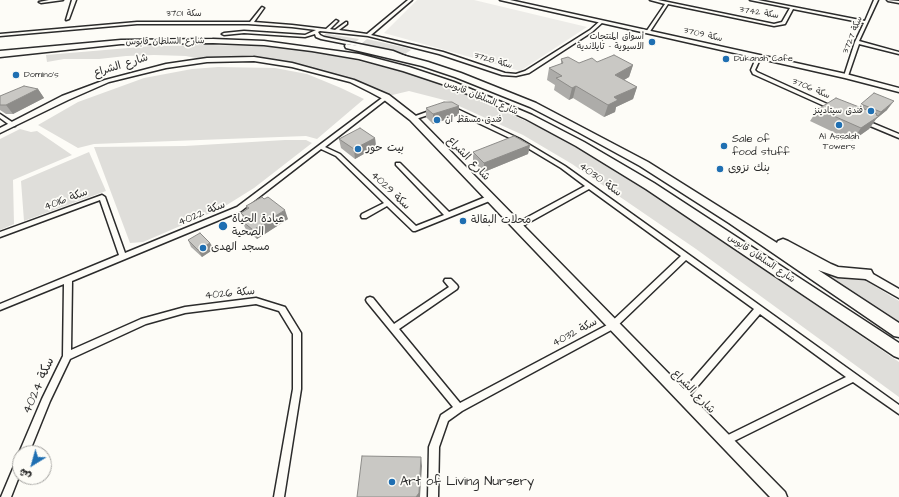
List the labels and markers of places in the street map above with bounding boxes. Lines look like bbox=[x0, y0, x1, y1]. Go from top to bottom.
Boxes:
place label: أسواق المنتجات الاسيوية - تايلاندية bbox=[577, 32, 644, 53]
marker: أسواق المنتجات الاسيوية - تايلاندية bbox=[647, 37, 657, 47]
marker: Dukanah Cafe bbox=[721, 54, 731, 64]
place label: Dukanah Cafe bbox=[734, 54, 793, 64]
marker: Domino's bbox=[11, 70, 21, 80]
place label: Domino's bbox=[24, 70, 59, 80]
place label: فندق سيتادينز bbox=[814, 106, 863, 116]
marker: فندق سيتادينز bbox=[866, 106, 876, 116]
marker: فندق مسقط ان bbox=[432, 115, 442, 125]
place label: فندق مسقط ان bbox=[445, 115, 502, 125]
marker: Al Assalah Towers bbox=[834, 120, 844, 130]
place label: Al Assalah Towers bbox=[819, 132, 859, 153]
place label: Sale of food stuff bbox=[732, 133, 790, 159]
marker: Sale of food stuff bbox=[719, 141, 729, 151]
place label: بيت حور bbox=[366, 142, 404, 156]
marker: بيت حور bbox=[353, 144, 363, 154]
place label: بنك نزوى bbox=[728, 162, 770, 176]
marker: بنك نزوى bbox=[715, 164, 725, 174]
place label: عيادة الحياة الصحية bbox=[232, 213, 284, 239]
place label: محلات البقالة bbox=[471, 214, 531, 228]
marker: محلات البقالة bbox=[458, 216, 468, 226]
marker: عيادة الحياة الصحية bbox=[217, 220, 229, 232]
place label: مسجد الهدى bbox=[211, 241, 270, 255]
marker: مسجد الهدى bbox=[198, 243, 208, 253]
place label: Art of Living Nursery bbox=[400, 474, 534, 490]
marker: Art of Living Nursery bbox=[387, 477, 397, 487]

